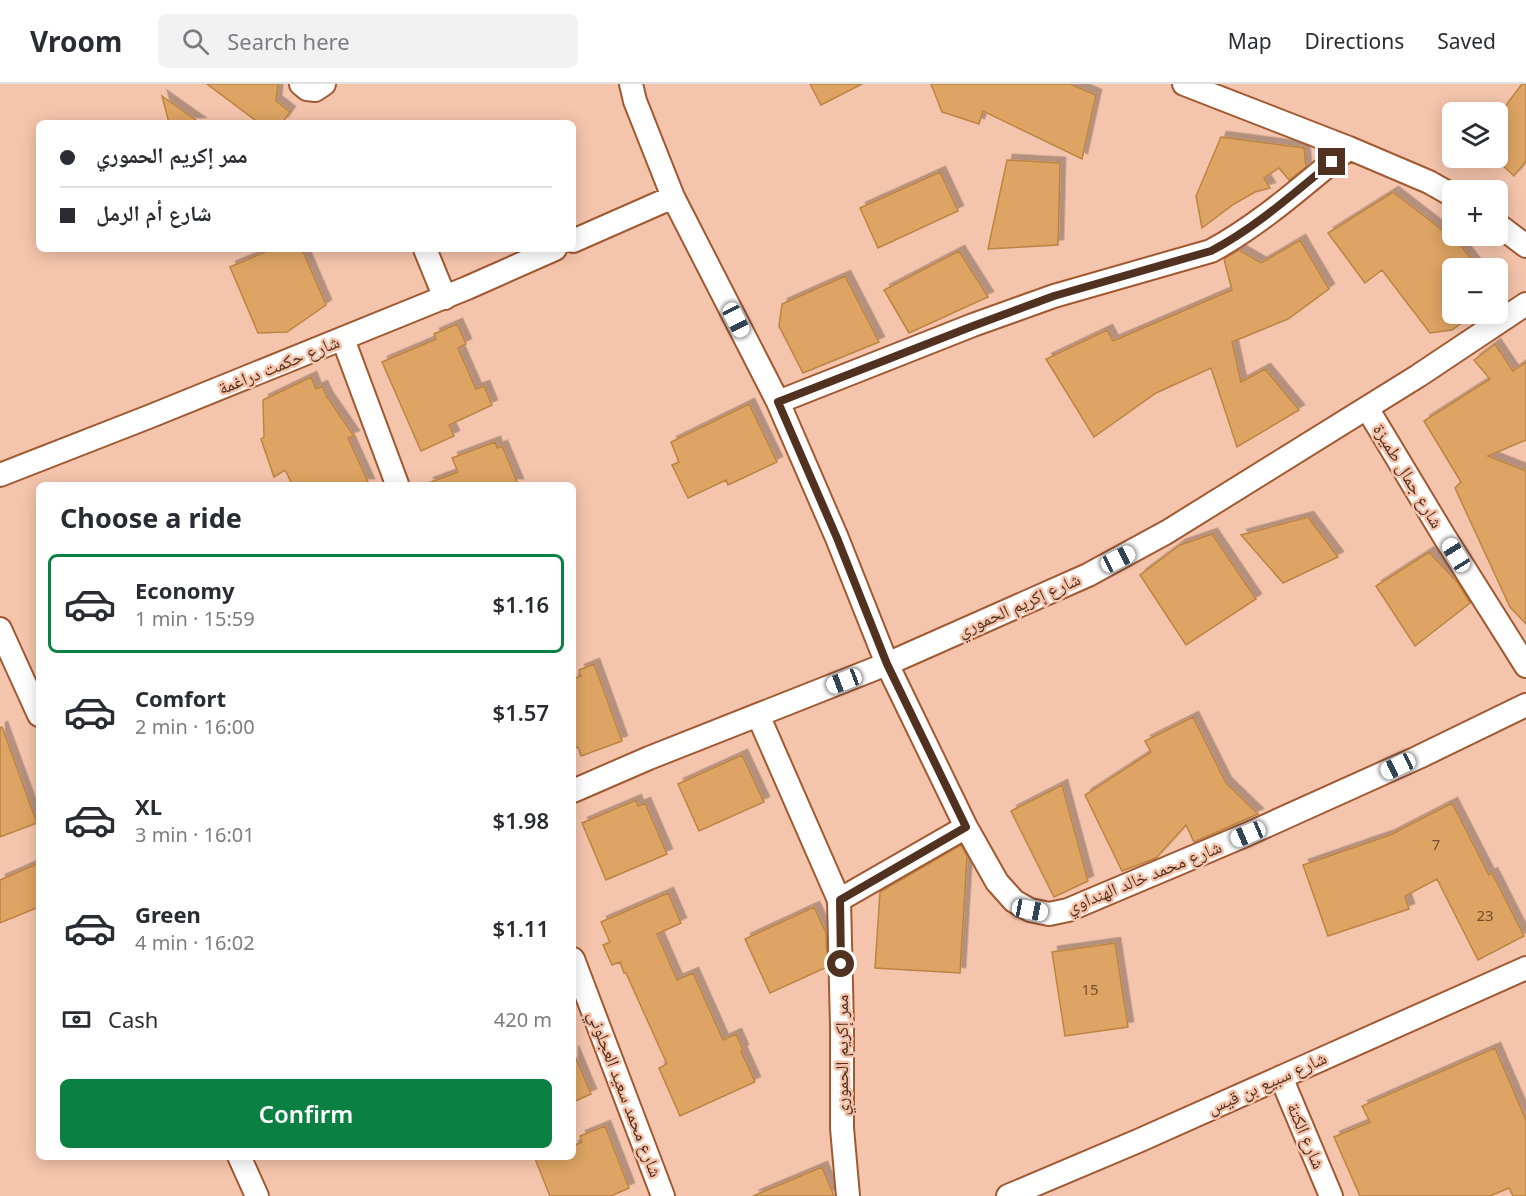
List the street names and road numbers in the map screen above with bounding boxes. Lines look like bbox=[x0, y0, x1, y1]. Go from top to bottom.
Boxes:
street label: شارع حكمت دراغمة bbox=[214, 329, 343, 399]
street label: شارع جمال طميزة bbox=[1368, 419, 1450, 532]
street label: شارع إكريم الحموري bbox=[953, 566, 1085, 645]
street label: شارع محمد خالد الهنداوي bbox=[1062, 834, 1226, 921]
street label: ممر إكريم الحموري bbox=[829, 995, 857, 1116]
street label: شارع محمد سعيد العجلوني bbox=[580, 1007, 669, 1182]
street label: شارع سبيع بن قيس bbox=[1203, 1045, 1330, 1120]
street label: شارع الكتة bbox=[1282, 1099, 1332, 1172]

